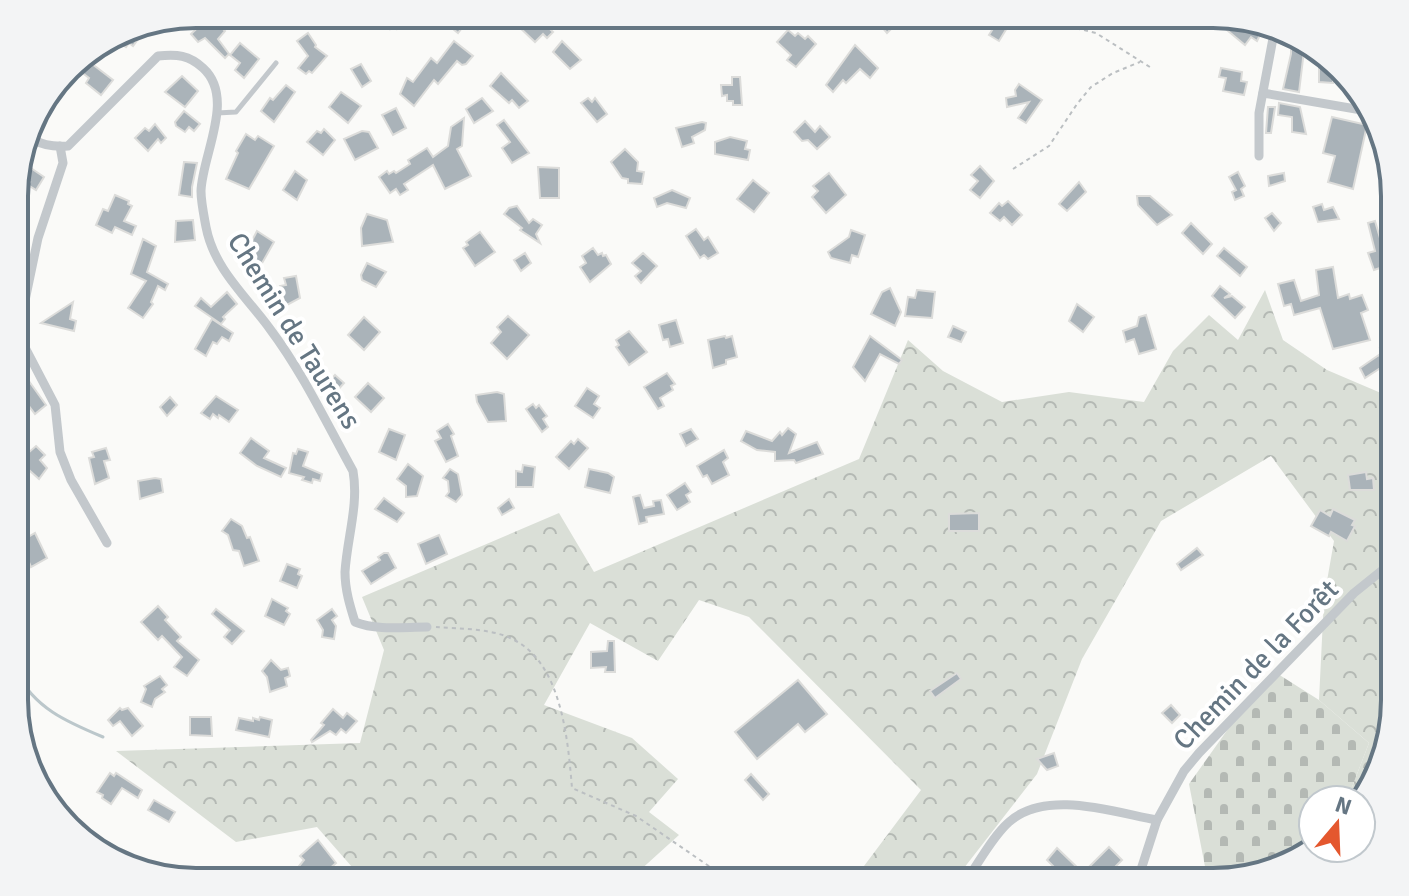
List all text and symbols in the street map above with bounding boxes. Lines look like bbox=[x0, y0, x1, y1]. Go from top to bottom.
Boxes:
street label: Chemin de Taurens bbox=[220, 227, 368, 435]
street label: Chemin de la Forêt bbox=[1166, 573, 1346, 757]
north arrow bbox=[1297, 784, 1377, 864]
text: N bbox=[1332, 790, 1355, 821]

